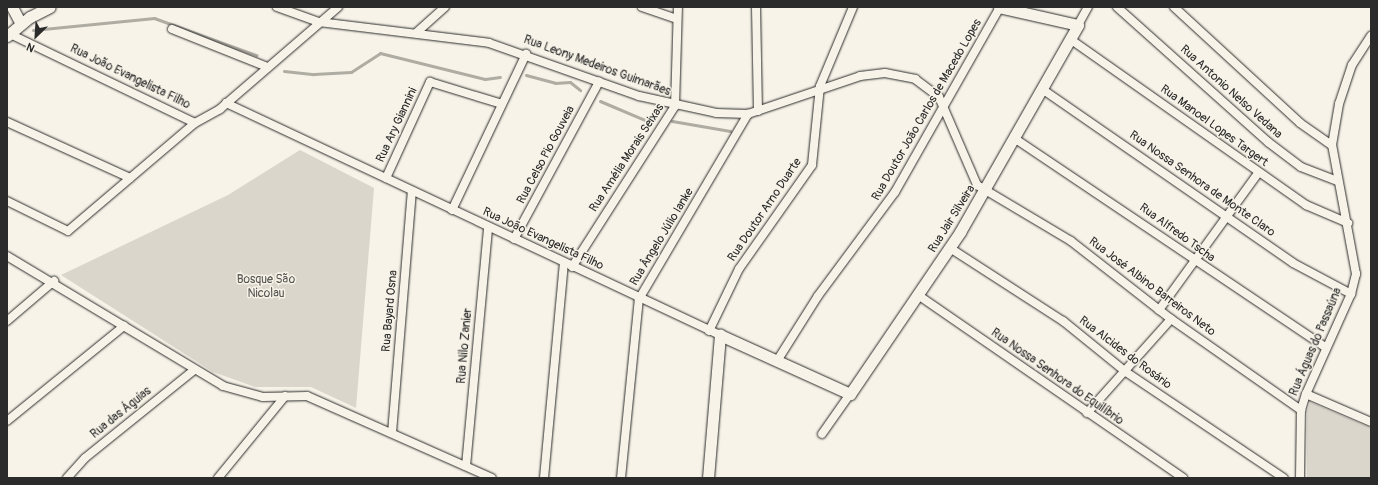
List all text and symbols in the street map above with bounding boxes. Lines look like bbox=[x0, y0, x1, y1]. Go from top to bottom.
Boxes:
north arrow bbox=[16, 16, 56, 56]
street label: Rua Doutor João Carlos de Macedo Lopes bbox=[869, 17, 985, 203]
street label: Rua Leony Medeiros Guimarães bbox=[522, 33, 672, 99]
text: N bbox=[25, 40, 37, 55]
street label: Rua João Evangelista Filho bbox=[68, 42, 192, 112]
street label: Rua Antonio Nelso Vedana bbox=[1177, 42, 1285, 142]
street label: Rua Manoel Lopes Targert bbox=[1157, 82, 1271, 170]
street label: Rua Ary Giannini bbox=[373, 85, 421, 165]
street label: Rua Amélia Morais Seixas bbox=[587, 101, 667, 215]
street label: Rua Celso Pio Gouveia bbox=[514, 103, 578, 207]
street label: Rua Nossa Senhora de Monte Claro bbox=[1126, 128, 1278, 240]
street label: Rua Doutor Arno Duarte bbox=[725, 156, 805, 264]
street label: Rua Jair Silveira bbox=[926, 183, 978, 255]
street label: Rua Ângelo Júlio Ianke bbox=[627, 186, 697, 288]
street label: Rua Alfredo Tscha bbox=[1136, 201, 1218, 265]
street label: Rua João Evangelista Filho bbox=[480, 205, 606, 273]
street label: Rua José Albino Barreiros Neto bbox=[1086, 235, 1218, 339]
street label: Rua Bayard Osna bbox=[379, 269, 401, 353]
park label: Bosque São Nicolau bbox=[237, 273, 295, 301]
street label: Rua Águas do Passaúna bbox=[1287, 286, 1345, 398]
street label: Rua Nilo Zanier bbox=[455, 308, 475, 384]
street label: Rua Alcides do Rosário bbox=[1076, 314, 1174, 392]
street label: Rua Nossa Senhora do Equilíbrio bbox=[988, 326, 1126, 428]
street label: Rua das Águias bbox=[88, 384, 154, 442]

